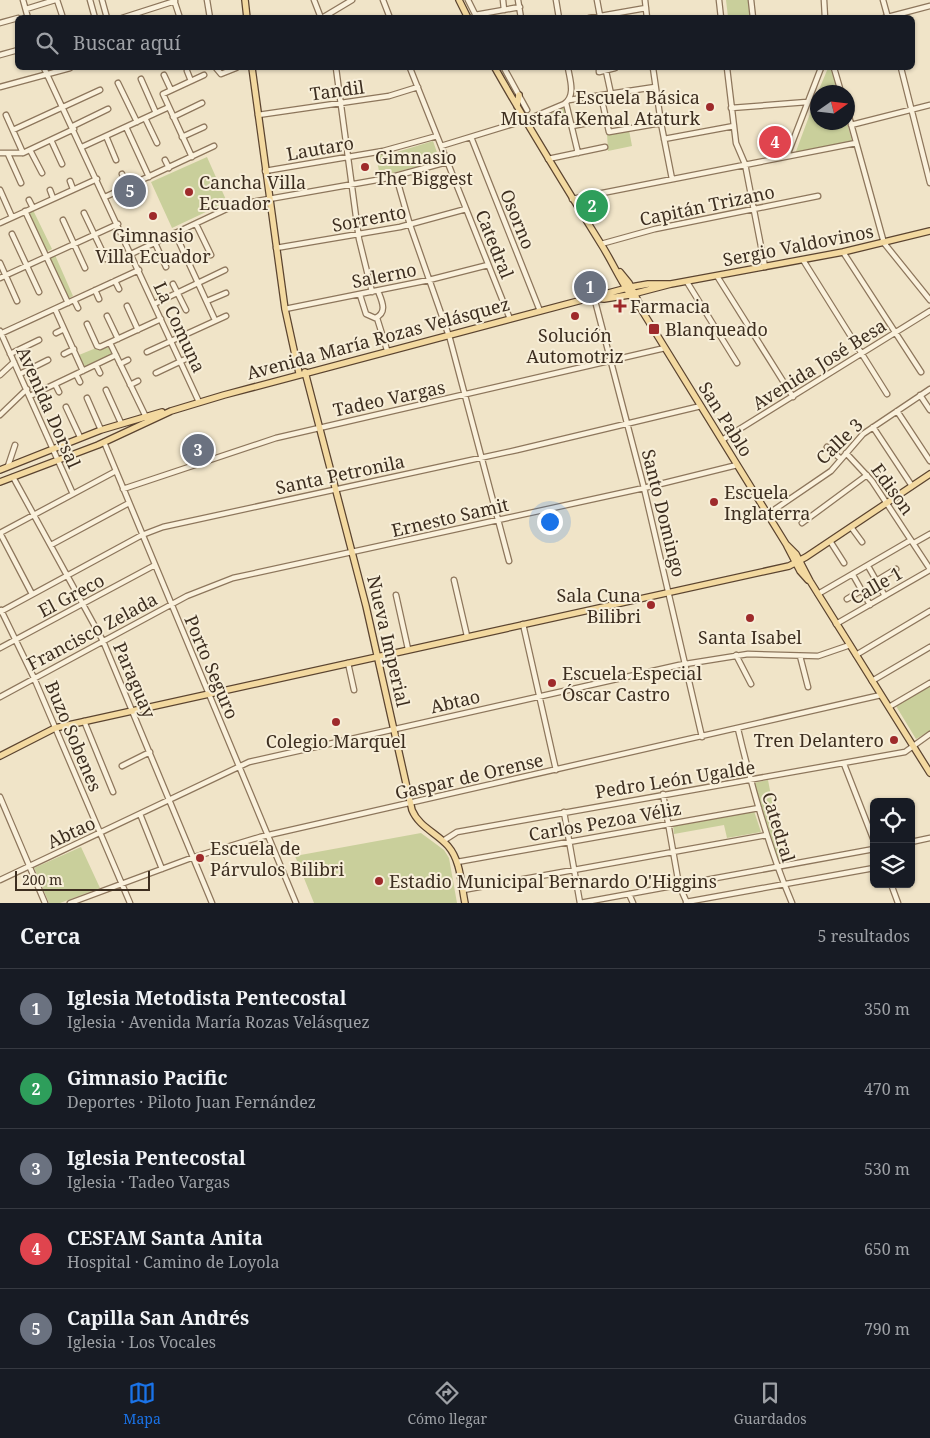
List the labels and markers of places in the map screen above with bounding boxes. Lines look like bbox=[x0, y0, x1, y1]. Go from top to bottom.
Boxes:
place label: Escuela Básica Mustafa Kemal Ataturk bbox=[500, 85, 700, 130]
marker: Escuela Básica Mustafa Kemal Ataturk bbox=[704, 101, 716, 113]
pin: 4 bbox=[759, 123, 791, 161]
place label: Gimnasio The Biggest bbox=[375, 145, 473, 190]
marker: Gimnasio The Biggest bbox=[359, 161, 371, 173]
place label: Cancha Villa Ecuador bbox=[199, 170, 306, 215]
pin: 5 bbox=[114, 172, 146, 210]
marker: Cancha Villa Ecuador bbox=[183, 186, 195, 198]
pin: 2 bbox=[576, 187, 608, 225]
marker: Gimnasio Villa Ecuador bbox=[147, 210, 159, 222]
place label: Gimnasio Villa Ecuador bbox=[95, 223, 211, 268]
pin: 1 bbox=[574, 268, 606, 306]
place label: Farmacia bbox=[630, 294, 710, 318]
marker: Farmacia bbox=[614, 300, 626, 312]
marker: Solución Automotriz bbox=[569, 310, 581, 322]
place label: Blanqueado bbox=[665, 317, 768, 341]
marker: Blanqueado bbox=[647, 322, 661, 336]
place label: Solución Automotriz bbox=[526, 323, 624, 368]
pin: 3 bbox=[182, 431, 214, 469]
place label: Escuela Inglaterra bbox=[724, 480, 810, 525]
marker: Escuela Inglaterra bbox=[708, 496, 720, 508]
place label: Sala Cuna Bilibri bbox=[556, 583, 641, 628]
marker: Sala Cuna Bilibri bbox=[645, 599, 657, 611]
marker: Santa Isabel bbox=[744, 612, 756, 624]
place label: Santa Isabel bbox=[698, 625, 802, 649]
place label: Escuela Especial Óscar Castro bbox=[562, 661, 702, 706]
marker: Escuela Especial Óscar Castro bbox=[546, 677, 558, 689]
marker: Colegio Marquel bbox=[330, 716, 342, 728]
place label: Tren Delantero bbox=[754, 728, 884, 752]
place label: Colegio Marquel bbox=[266, 729, 407, 753]
marker: Tren Delantero bbox=[888, 734, 900, 746]
place label: Escuela de Párvulos Bilibri bbox=[210, 836, 345, 881]
marker: Escuela de Párvulos Bilibri bbox=[194, 852, 206, 864]
place label: Estadio Municipal Bernardo O'Higgins bbox=[389, 869, 717, 893]
marker: Estadio Municipal Bernardo O'Higgins bbox=[373, 875, 385, 887]

